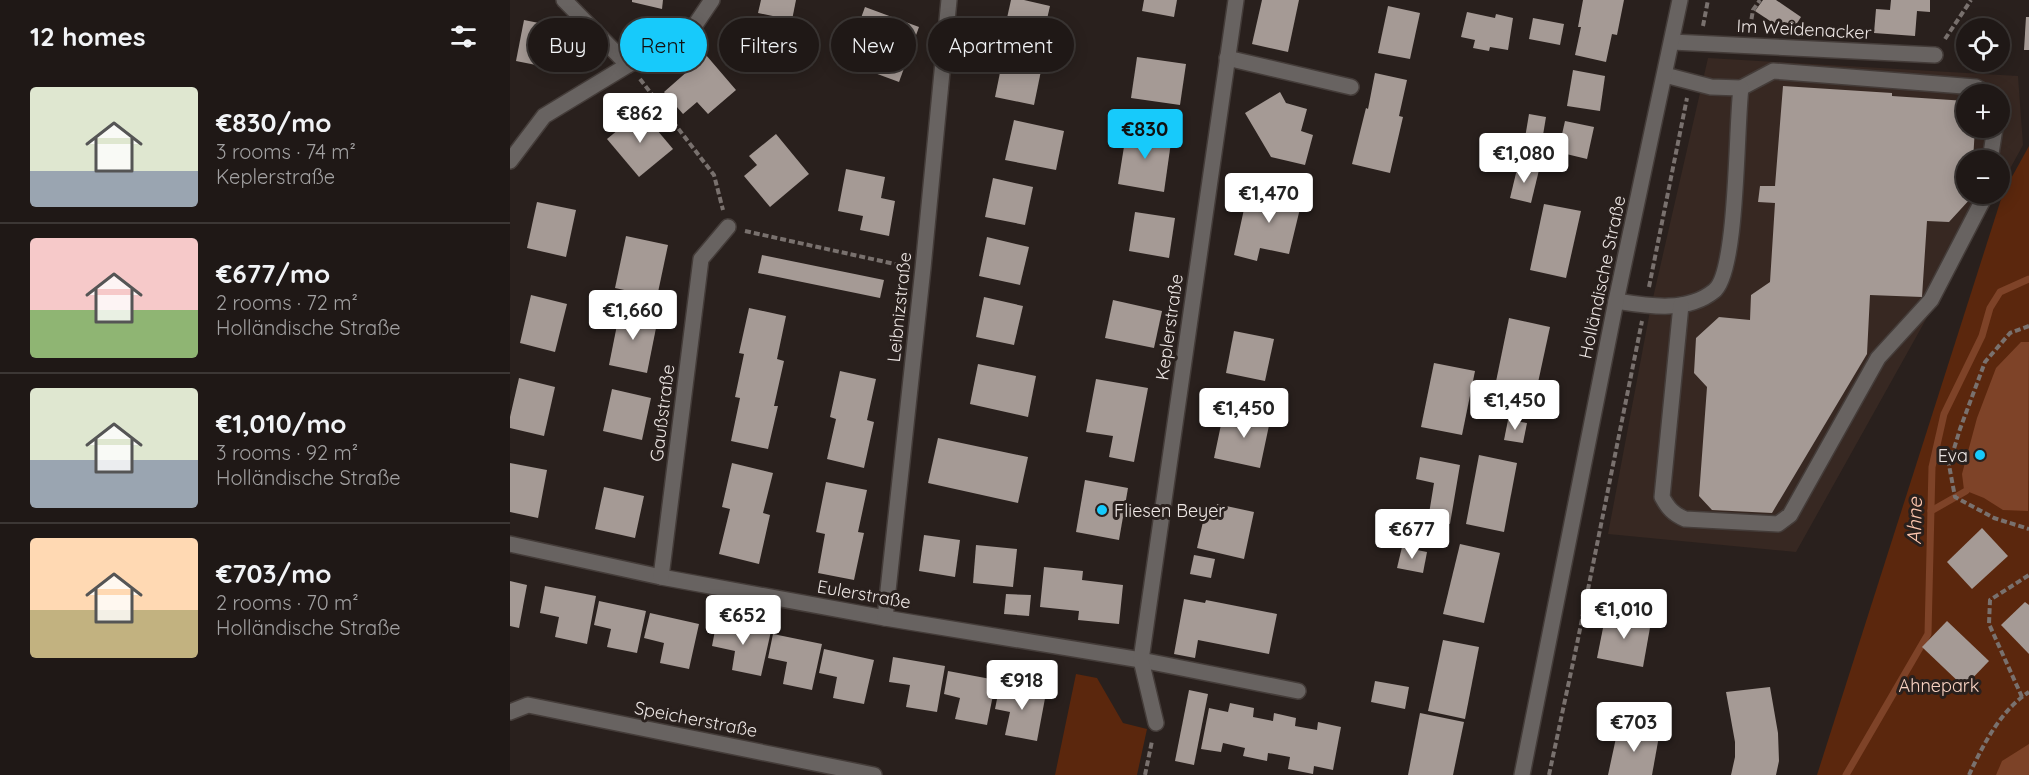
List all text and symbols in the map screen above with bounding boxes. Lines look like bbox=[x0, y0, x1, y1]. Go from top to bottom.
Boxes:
street label: Im Weidenacker bbox=[1736, 14, 1872, 44]
chip: Buy bbox=[528, 18, 608, 72]
chip: Rent bbox=[620, 18, 707, 72]
chip: Filters bbox=[719, 18, 819, 72]
chip: New bbox=[831, 18, 916, 72]
chip: Apartment bbox=[928, 18, 1074, 72]
map controls bbox=[1956, 18, 2010, 204]
button: locate bbox=[1956, 18, 2010, 72]
text: 12 homes bbox=[30, 20, 146, 53]
icon: filters bbox=[447, 20, 480, 53]
button: + bbox=[1956, 84, 2010, 138]
pin: €862 bbox=[604, 93, 676, 144]
text: €862 bbox=[617, 100, 663, 125]
text: €830/mo bbox=[216, 106, 331, 139]
pin: €830 bbox=[1109, 109, 1181, 160]
icon: home bbox=[78, 111, 150, 183]
text: €830 bbox=[1122, 116, 1168, 141]
pin: €1,080 bbox=[1475, 133, 1573, 184]
text: 3 rooms · 74 m² bbox=[216, 139, 356, 164]
text: €1,080 bbox=[1493, 140, 1555, 165]
button: − bbox=[1956, 150, 2010, 204]
text: Keplerstraße bbox=[216, 164, 335, 189]
pin: €1,470 bbox=[1220, 173, 1318, 224]
text: €1,470 bbox=[1239, 180, 1299, 205]
street label: Holländische Straße bbox=[1573, 193, 1631, 361]
street label: Leibnizstraße bbox=[882, 251, 916, 363]
text: €677/mo bbox=[216, 257, 330, 290]
icon: home bbox=[78, 262, 150, 334]
street label: Keplerstraße bbox=[1150, 272, 1188, 382]
text: 2 rooms · 72 m² bbox=[216, 290, 358, 315]
pin: €1,660 bbox=[584, 290, 682, 341]
text: €1,660 bbox=[603, 297, 663, 322]
text: Holländische Straße bbox=[216, 315, 401, 340]
street label: Gaußstraße bbox=[645, 363, 679, 463]
pin: €1,450 bbox=[1466, 380, 1564, 431]
text: €1,450 bbox=[1484, 387, 1546, 412]
pin: €1,450 bbox=[1195, 388, 1293, 439]
text: €1,450 bbox=[1213, 395, 1275, 420]
text: €1,010/mo bbox=[216, 407, 347, 440]
icon: home bbox=[78, 412, 150, 484]
text: 3 rooms · 92 m² bbox=[216, 440, 358, 465]
place label: Eva bbox=[1938, 444, 1968, 467]
marker: Eva bbox=[1973, 448, 1987, 462]
text: Holländische Straße bbox=[216, 465, 401, 490]
water label: Ahne bbox=[1901, 497, 1927, 545]
place label: Fliesen Beyer bbox=[1114, 499, 1225, 522]
marker: Fliesen Beyer bbox=[1095, 503, 1109, 517]
pin: €677 bbox=[1376, 509, 1448, 560]
text: €677 bbox=[1389, 516, 1435, 541]
text: €703/mo bbox=[216, 557, 331, 590]
icon: home bbox=[78, 562, 150, 634]
street label: Eulerstraße bbox=[815, 574, 913, 614]
pin: €1,010 bbox=[1575, 589, 1673, 640]
text: 2 rooms · 70 m² bbox=[216, 590, 359, 615]
pin: €652 bbox=[707, 595, 779, 646]
text: €1,010 bbox=[1595, 596, 1653, 621]
text: €652 bbox=[720, 602, 766, 627]
text: Holländische Straße bbox=[216, 615, 401, 640]
pin: €918 bbox=[986, 660, 1058, 711]
text: €918 bbox=[1001, 667, 1043, 692]
park label: Ahnepark bbox=[1899, 674, 1979, 697]
street label: Speicherstraße bbox=[632, 696, 760, 742]
pin: €703 bbox=[1598, 702, 1670, 753]
text: €703 bbox=[1611, 709, 1657, 734]

